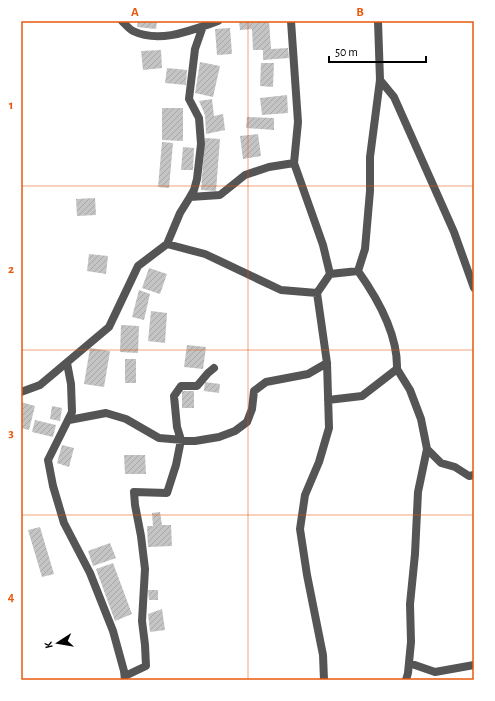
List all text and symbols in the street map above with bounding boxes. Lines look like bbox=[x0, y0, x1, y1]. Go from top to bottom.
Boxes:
text: A bbox=[131, 6, 139, 19]
text: B bbox=[356, 6, 364, 19]
scale bar bbox=[329, 38, 426, 64]
text: 50 m bbox=[335, 46, 358, 58]
text: 1 bbox=[9, 99, 13, 112]
text: 2 bbox=[8, 263, 14, 276]
text: 3 bbox=[8, 427, 14, 440]
text: 4 bbox=[8, 591, 15, 604]
north arrow bbox=[38, 623, 78, 663]
text: K bbox=[43, 640, 55, 649]

